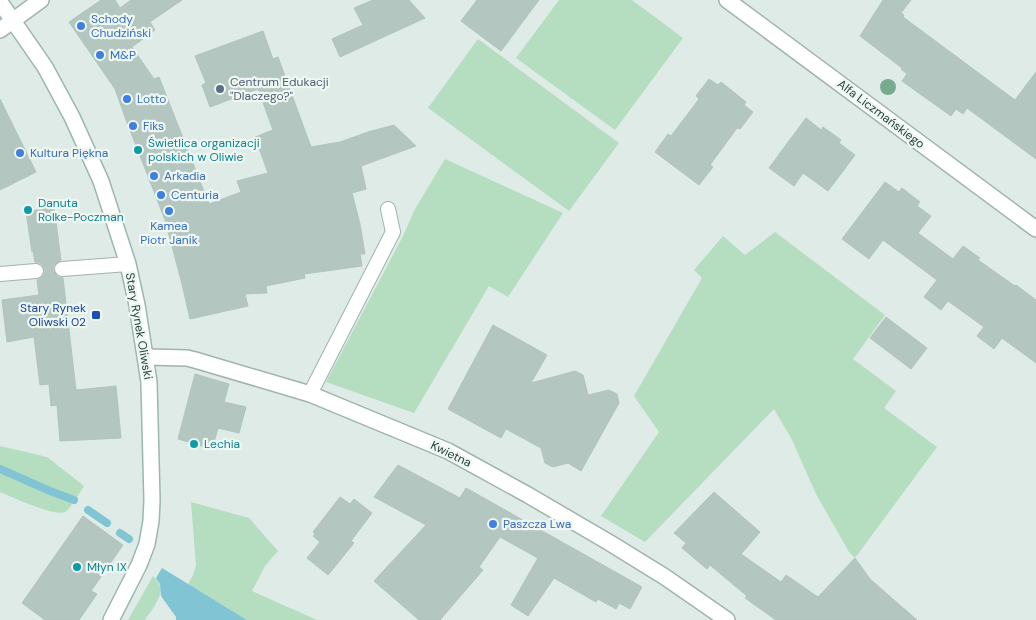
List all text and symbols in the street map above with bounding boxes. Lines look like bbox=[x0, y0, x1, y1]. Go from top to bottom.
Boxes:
place label: Schody Chudziński bbox=[91, 11, 151, 41]
marker: Schody Chudziński bbox=[75, 20, 87, 32]
place label: M&P bbox=[110, 47, 136, 63]
marker: M&P bbox=[94, 49, 106, 61]
place label: Centrum Edukacji "Dlaczego?" bbox=[230, 74, 329, 104]
street label: Alfa Liczmańskiego bbox=[834, 76, 928, 152]
marker: Centrum Edukacji "Dlaczego?" bbox=[214, 83, 226, 95]
place label: Lotto bbox=[137, 91, 166, 107]
marker: Lotto bbox=[121, 93, 133, 105]
place label: Fiks bbox=[143, 118, 164, 134]
marker: Fiks bbox=[127, 120, 139, 132]
place label: Świetlica organizacji polskich w Oliwie bbox=[148, 135, 260, 165]
marker: Świetlica organizacji polskich w Oliwie bbox=[132, 144, 144, 156]
place label: Kultura Piękna bbox=[30, 145, 108, 161]
marker: Kultura Piękna bbox=[14, 147, 26, 159]
place label: Arkadia bbox=[164, 168, 206, 184]
marker: Arkadia bbox=[148, 170, 160, 182]
place label: Centuria bbox=[171, 187, 219, 203]
marker: Centuria bbox=[155, 189, 167, 201]
place label: Danuta Rolke-Poczman bbox=[38, 195, 124, 225]
marker: Danuta Rolke-Poczman bbox=[22, 204, 34, 216]
marker: Kamea Piotr Janik bbox=[163, 205, 175, 217]
place label: Kamea Piotr Janik bbox=[140, 218, 198, 248]
street label: Stary Rynek Oliwski bbox=[122, 271, 156, 381]
place label: Stary Rynek Oliwski 02 bbox=[20, 300, 86, 330]
marker: Stary Rynek Oliwski 02 bbox=[90, 309, 102, 321]
place label: Lechia bbox=[204, 436, 240, 452]
street label: Kwietna bbox=[428, 437, 474, 471]
marker: Lechia bbox=[188, 438, 200, 450]
place label: Paszcza Lwa bbox=[503, 516, 571, 532]
marker: Paszcza Lwa bbox=[487, 518, 499, 530]
place label: Młyn IX bbox=[87, 559, 127, 575]
marker: Młyn IX bbox=[71, 561, 83, 573]

